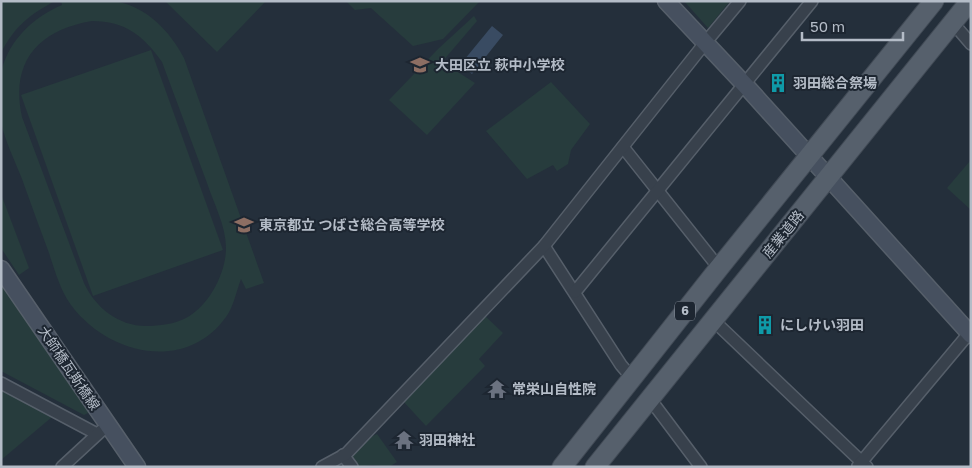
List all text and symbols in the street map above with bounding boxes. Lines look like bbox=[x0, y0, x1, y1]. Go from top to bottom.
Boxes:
scale bar bbox=[802, 10, 903, 42]
text: 50 m bbox=[810, 17, 845, 35]
school or university icon: 大田区立 萩中小学校 bbox=[409, 54, 431, 76]
place label: 大田区立 萩中小学校 bbox=[435, 56, 565, 73]
building icon: 羽田総合祭場 bbox=[767, 72, 789, 94]
place label: 羽田総合祭場 bbox=[793, 74, 877, 91]
street label: 産業道路 bbox=[758, 207, 807, 261]
school or university icon: 東京都立 つばさ総合高等学校 bbox=[233, 214, 255, 236]
place label: 東京都立 つばさ総合高等学校 bbox=[259, 216, 445, 233]
road number: 6 bbox=[675, 302, 695, 321]
building icon: にしけい羽田 bbox=[754, 314, 776, 336]
place label: にしけい羽田 bbox=[780, 316, 864, 333]
street label: 大師橋瓦斯橋線 bbox=[35, 322, 104, 413]
temple icon: 常栄山自性院 bbox=[486, 378, 508, 400]
place label: 常栄山自性院 bbox=[512, 380, 596, 397]
temple icon: 羽田神社 bbox=[393, 429, 415, 451]
place label: 羽田神社 bbox=[419, 431, 475, 448]

